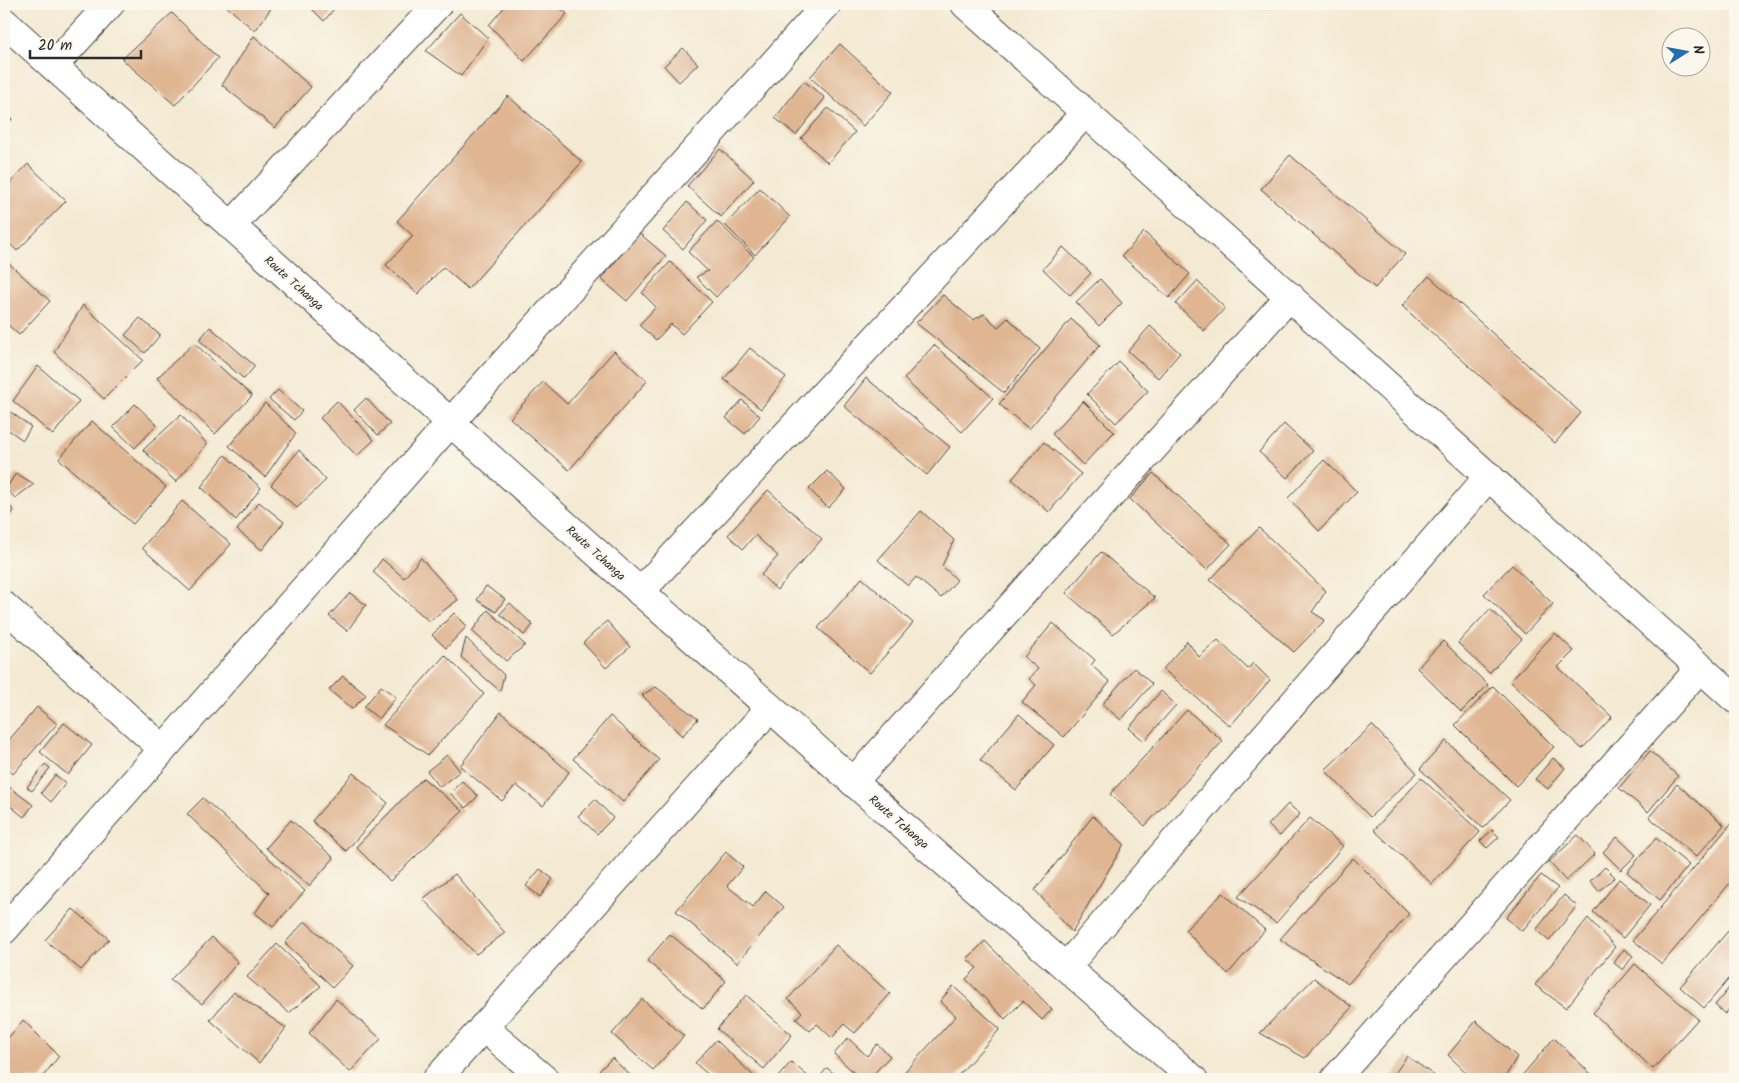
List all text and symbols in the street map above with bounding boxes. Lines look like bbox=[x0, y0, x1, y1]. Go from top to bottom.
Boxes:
scale bar bbox=[30, 28, 141, 60]
north arrow bbox=[1662, 28, 1712, 78]
text: 20 m bbox=[38, 34, 72, 58]
text: N bbox=[1686, 43, 1709, 56]
street label: Route Tchanga bbox=[260, 251, 328, 316]
street label: Route Tchanga bbox=[562, 521, 630, 586]
street label: Route Tchanga bbox=[864, 791, 933, 854]

